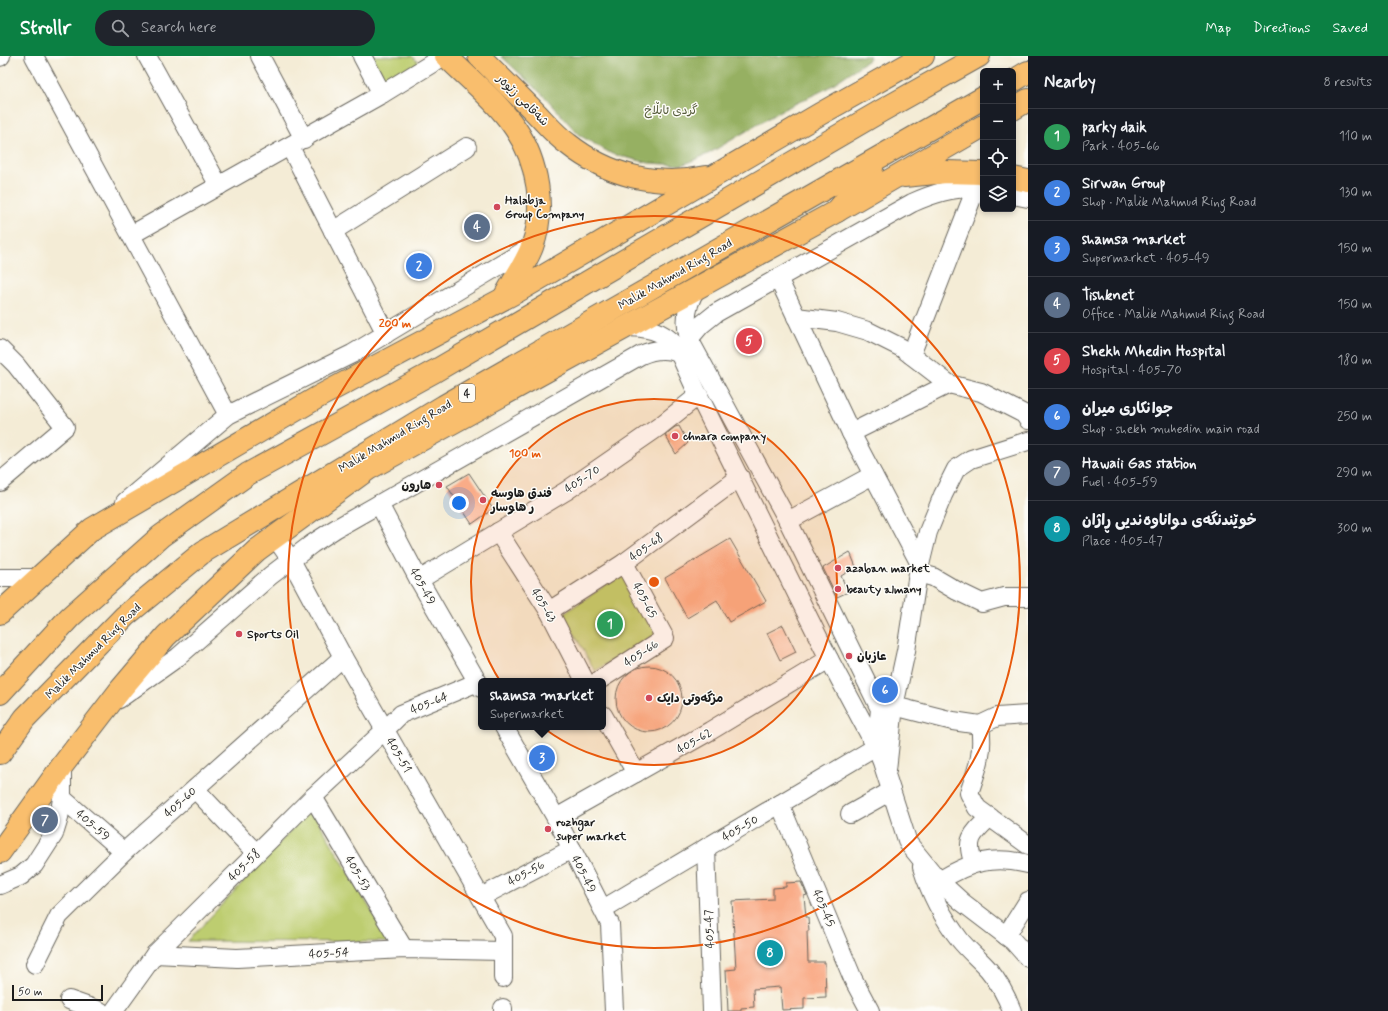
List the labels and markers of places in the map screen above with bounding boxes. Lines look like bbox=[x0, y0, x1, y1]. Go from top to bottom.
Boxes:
place label: Halabja Group Company bbox=[505, 193, 585, 223]
marker: Halabja Group Company bbox=[492, 202, 502, 212]
pin: 4 bbox=[464, 212, 490, 242]
pin: 2 bbox=[406, 251, 432, 281]
pin: 5 bbox=[736, 326, 762, 356]
place label: chnara company bbox=[682, 429, 766, 445]
marker: chnara company bbox=[670, 431, 680, 441]
place label: هارون bbox=[401, 478, 431, 494]
marker: هارون bbox=[434, 480, 444, 490]
place label: فندق هاوسه ر هاوسار bbox=[490, 486, 552, 516]
marker: فندق هاوسه ر هاوسار bbox=[478, 495, 488, 505]
place label: azaban market bbox=[846, 561, 931, 577]
marker: azaban market bbox=[833, 563, 843, 573]
centre of rings bbox=[647, 575, 661, 589]
place label: beauty almany bbox=[846, 582, 922, 598]
marker: beauty almany bbox=[833, 584, 843, 594]
pin: 1 bbox=[597, 609, 623, 639]
place label: Sports Oil bbox=[247, 627, 299, 643]
marker: Sports Oil bbox=[234, 629, 244, 639]
place label: عازبان bbox=[857, 649, 887, 665]
marker: عازبان bbox=[844, 651, 854, 661]
pin: 6 bbox=[872, 675, 898, 705]
place label: مزگەوتی دایک bbox=[657, 690, 723, 707]
marker: مزگەوتی دایک bbox=[644, 693, 654, 703]
pin: 3 bbox=[529, 743, 555, 773]
pin: 7 bbox=[32, 805, 58, 835]
place label: rozhgar super market bbox=[555, 815, 627, 845]
marker: rozhgar super market bbox=[543, 824, 553, 834]
pin: 8 bbox=[757, 938, 783, 968]

